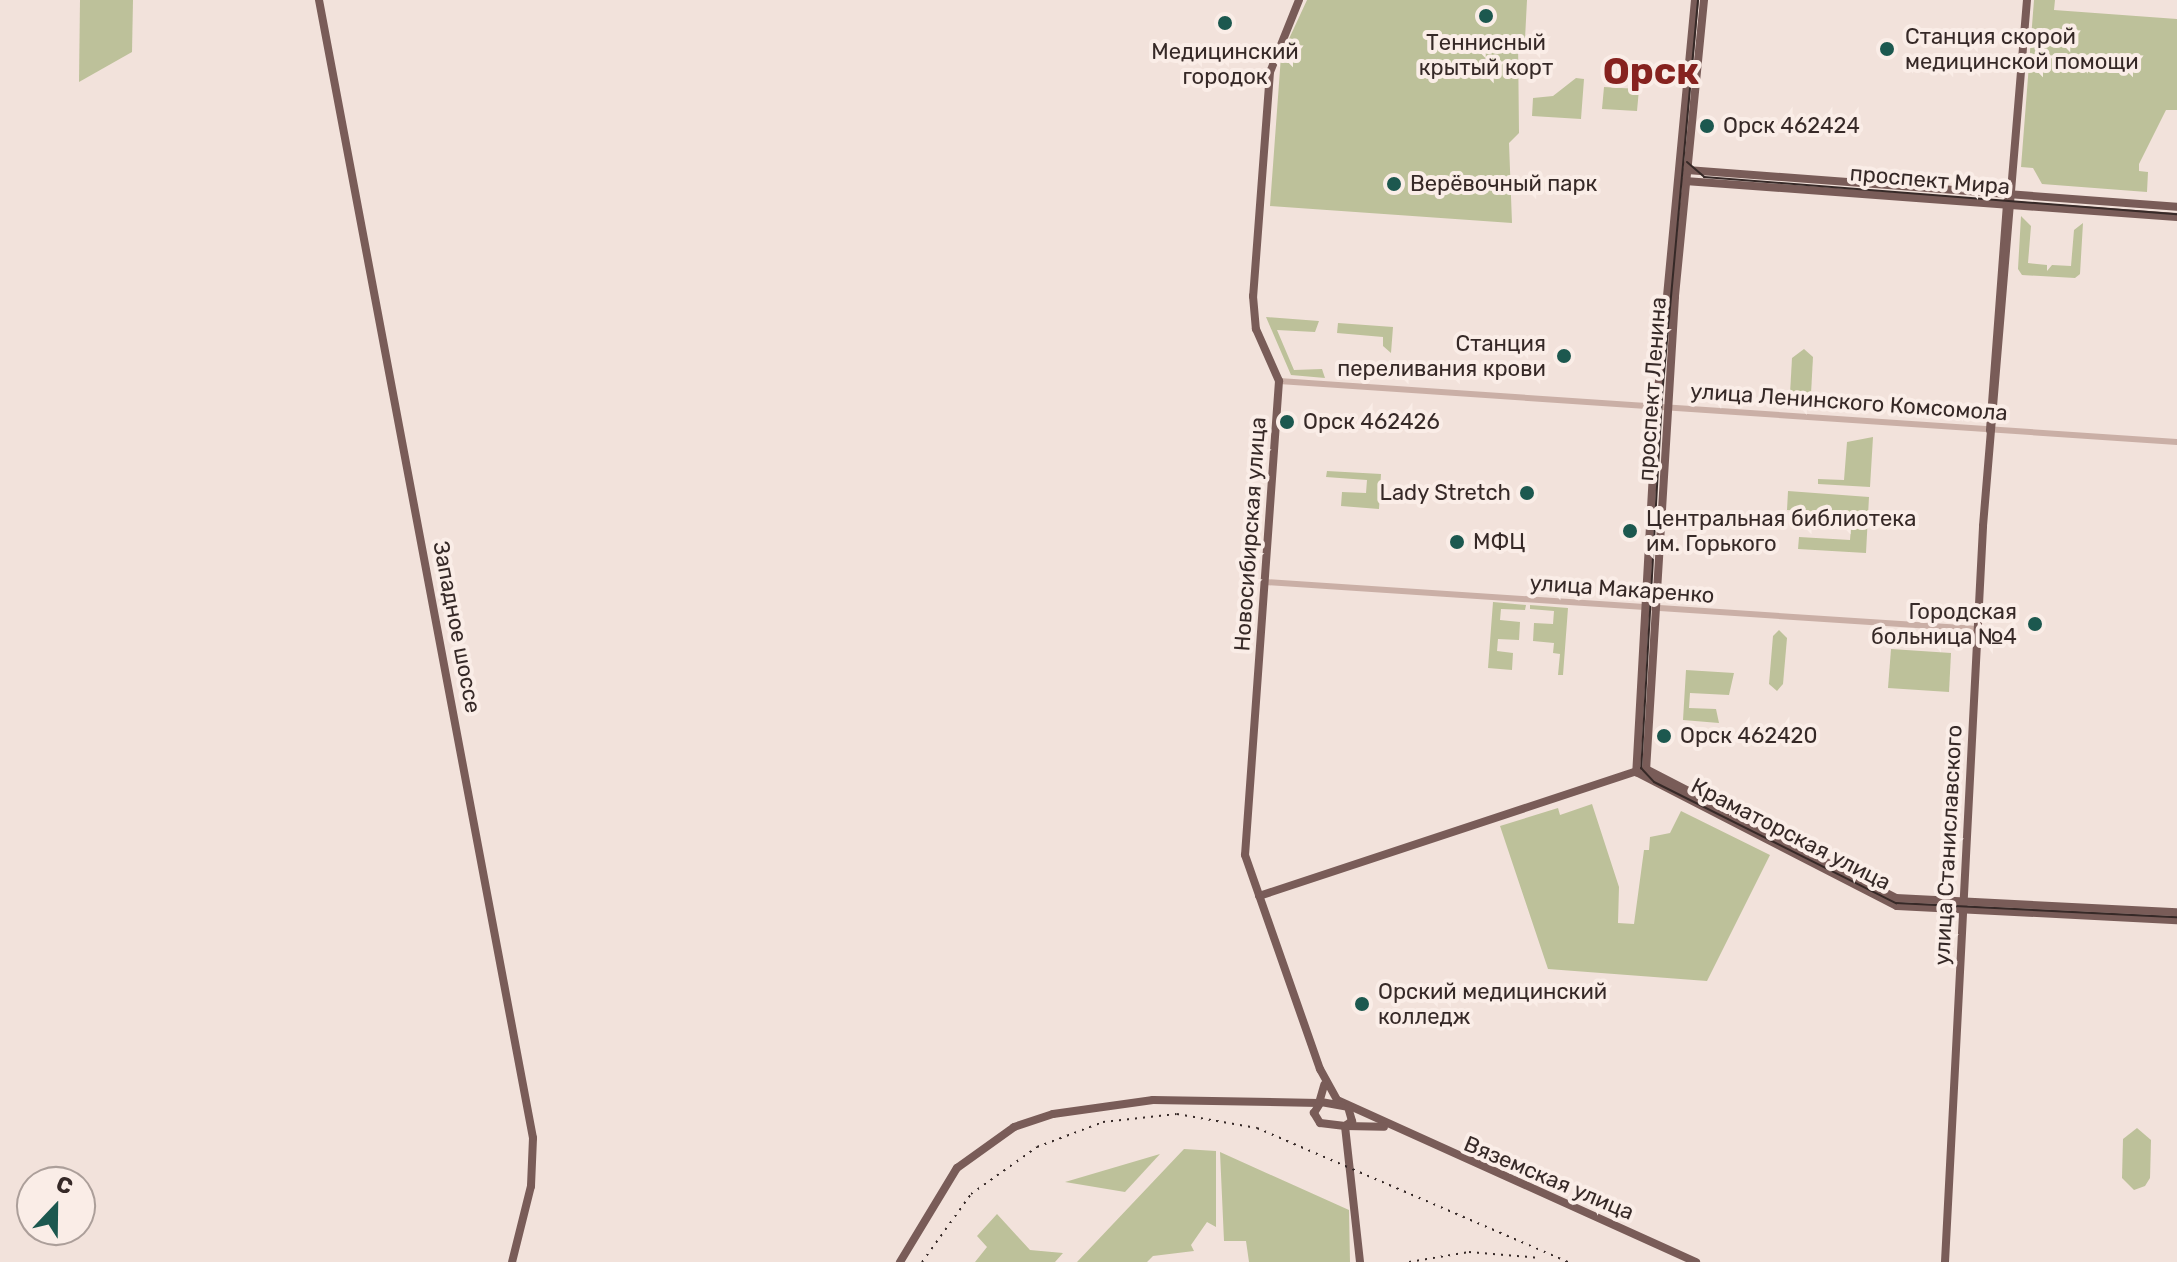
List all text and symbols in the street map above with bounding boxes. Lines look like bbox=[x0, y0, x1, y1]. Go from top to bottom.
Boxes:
marker: Теннисный крытый корт bbox=[1477, 7, 1495, 25]
marker: Медицинский городок bbox=[1214, 12, 1236, 34]
place label: Станция скорой медицинской помощи bbox=[1905, 23, 2139, 74]
place label: Теннисный крытый корт bbox=[1419, 29, 1553, 80]
place label: Медицинский городок bbox=[1151, 38, 1299, 90]
marker: Станция скорой медицинской помощи bbox=[1876, 38, 1898, 60]
district label: Орск bbox=[1603, 49, 1699, 95]
place label: Орск 462424 bbox=[1723, 113, 1860, 139]
marker: Орск 462424 bbox=[1698, 117, 1716, 135]
street label: проспект Мира bbox=[1849, 160, 2011, 200]
place label: Верёвочный парк bbox=[1410, 171, 1597, 197]
marker: Верёвочный парк bbox=[1385, 175, 1403, 193]
street label: проспект Ленина bbox=[1632, 296, 1672, 482]
place label: Станция переливания крови bbox=[1337, 330, 1546, 382]
marker: Станция переливания крови bbox=[1553, 345, 1575, 367]
street label: улица Ленинского Комсомола bbox=[1689, 378, 2009, 426]
place label: Орск 462426 bbox=[1303, 409, 1440, 435]
marker: Орск 462426 bbox=[1278, 413, 1296, 431]
street label: Новосибирская улица bbox=[1229, 416, 1271, 652]
place label: Lady Stretch bbox=[1379, 480, 1511, 506]
marker: Lady Stretch bbox=[1518, 484, 1536, 502]
place label: Центральная библиотека им. Горького bbox=[1646, 505, 1916, 556]
marker: Центральная библиотека им. Горького bbox=[1621, 522, 1639, 540]
place label: МФЦ bbox=[1473, 529, 1525, 555]
marker: МФЦ bbox=[1448, 533, 1466, 551]
street label: Западное шоссе bbox=[427, 539, 487, 715]
street label: улица Макаренко bbox=[1529, 569, 1715, 609]
place label: Городская больница №4 bbox=[1871, 598, 2017, 650]
marker: Городская больница №4 bbox=[2024, 613, 2046, 635]
place label: Орск 462420 bbox=[1680, 723, 1818, 749]
street label: улица Станиславского bbox=[1929, 724, 1967, 966]
marker: Орск 462420 bbox=[1655, 727, 1673, 745]
street label: Краматорская улица bbox=[1687, 772, 1895, 896]
place label: Орский медицинский колледж bbox=[1378, 978, 1607, 1030]
marker: Орский медицинский колледж bbox=[1353, 995, 1371, 1013]
street label: Вяземская улица bbox=[1460, 1130, 1638, 1226]
north arrow bbox=[16, 1166, 96, 1246]
text: С bbox=[52, 1170, 77, 1201]

